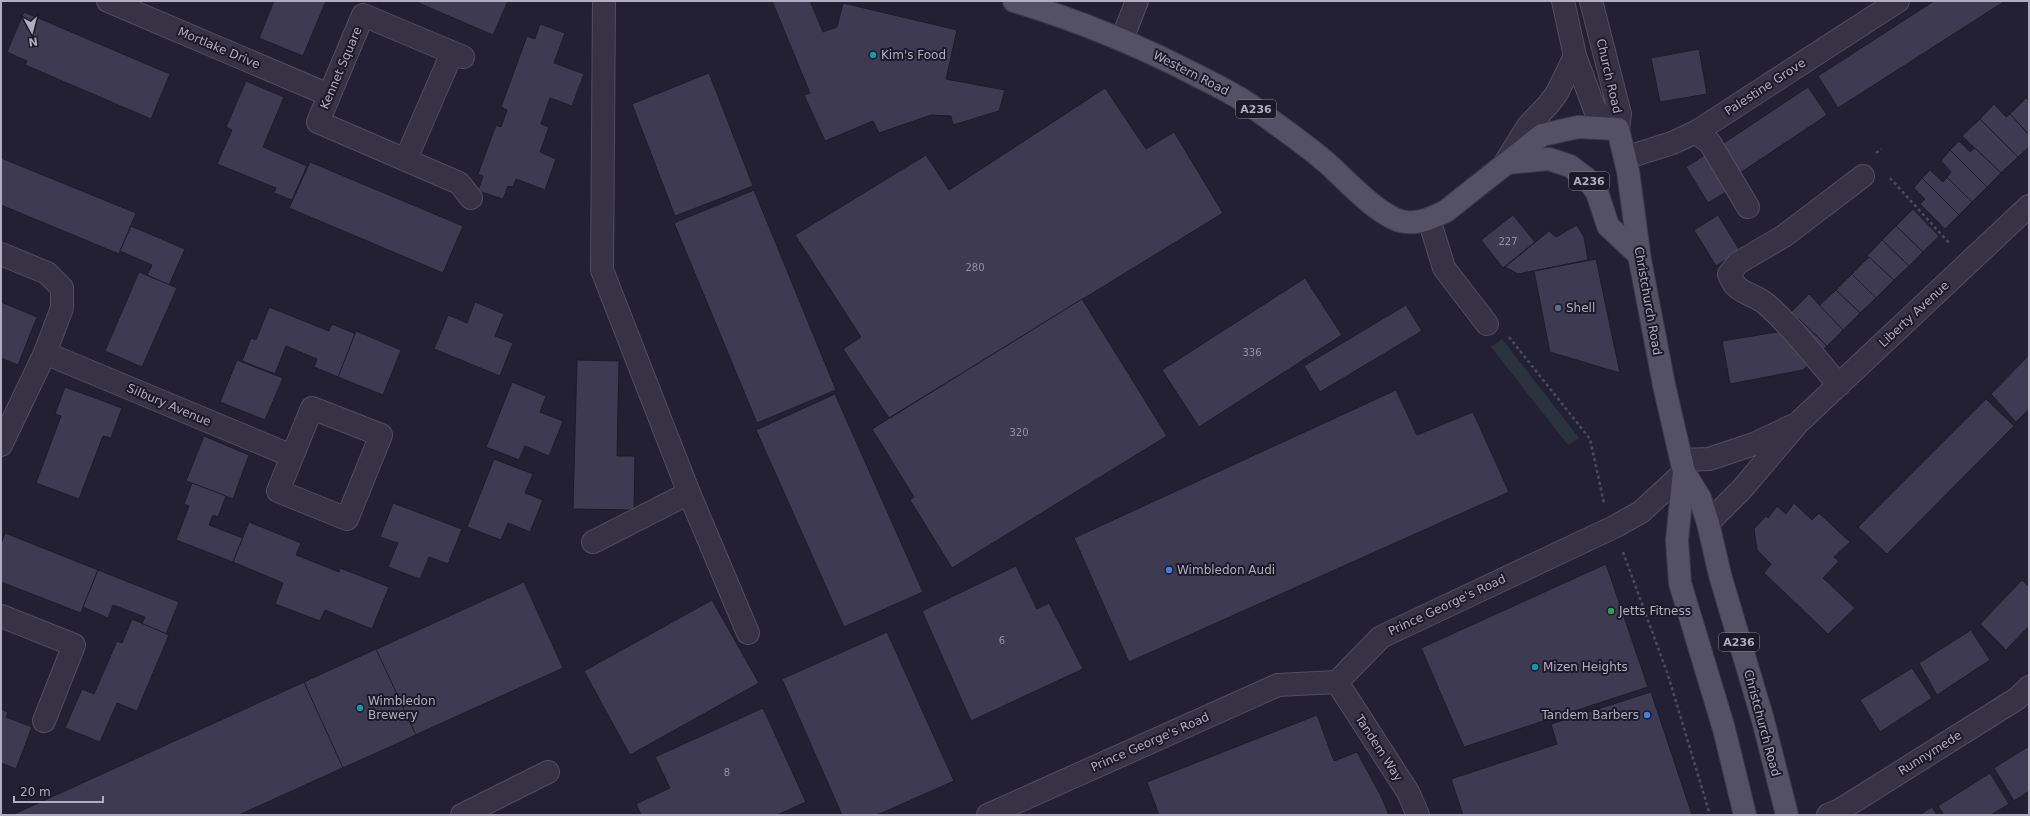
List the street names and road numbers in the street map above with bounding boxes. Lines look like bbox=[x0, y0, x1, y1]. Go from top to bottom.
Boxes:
street label: Mortlake Drive bbox=[176, 24, 262, 72]
street label: Kennet Square bbox=[317, 25, 365, 111]
street label: Church Road bbox=[1594, 37, 1624, 115]
street label: Western Road bbox=[1151, 48, 1231, 98]
street label: Palestine Grove bbox=[1722, 56, 1808, 118]
road number: A236 bbox=[1236, 100, 1276, 118]
road number: A236 bbox=[1569, 172, 1609, 190]
street label: Christchurch Road bbox=[1632, 246, 1664, 356]
street label: Liberty Avenue bbox=[1876, 278, 1952, 350]
street label: Silbury Avenue bbox=[125, 381, 213, 429]
street label: Prince George's Road bbox=[1386, 572, 1508, 638]
road number: A236 bbox=[1719, 633, 1759, 651]
street label: Christchurch Road bbox=[1741, 668, 1783, 778]
street label: Prince George's Road bbox=[1089, 710, 1211, 774]
street label: Tandem Way bbox=[1352, 711, 1406, 784]
street label: Runnymede bbox=[1896, 728, 1964, 778]

